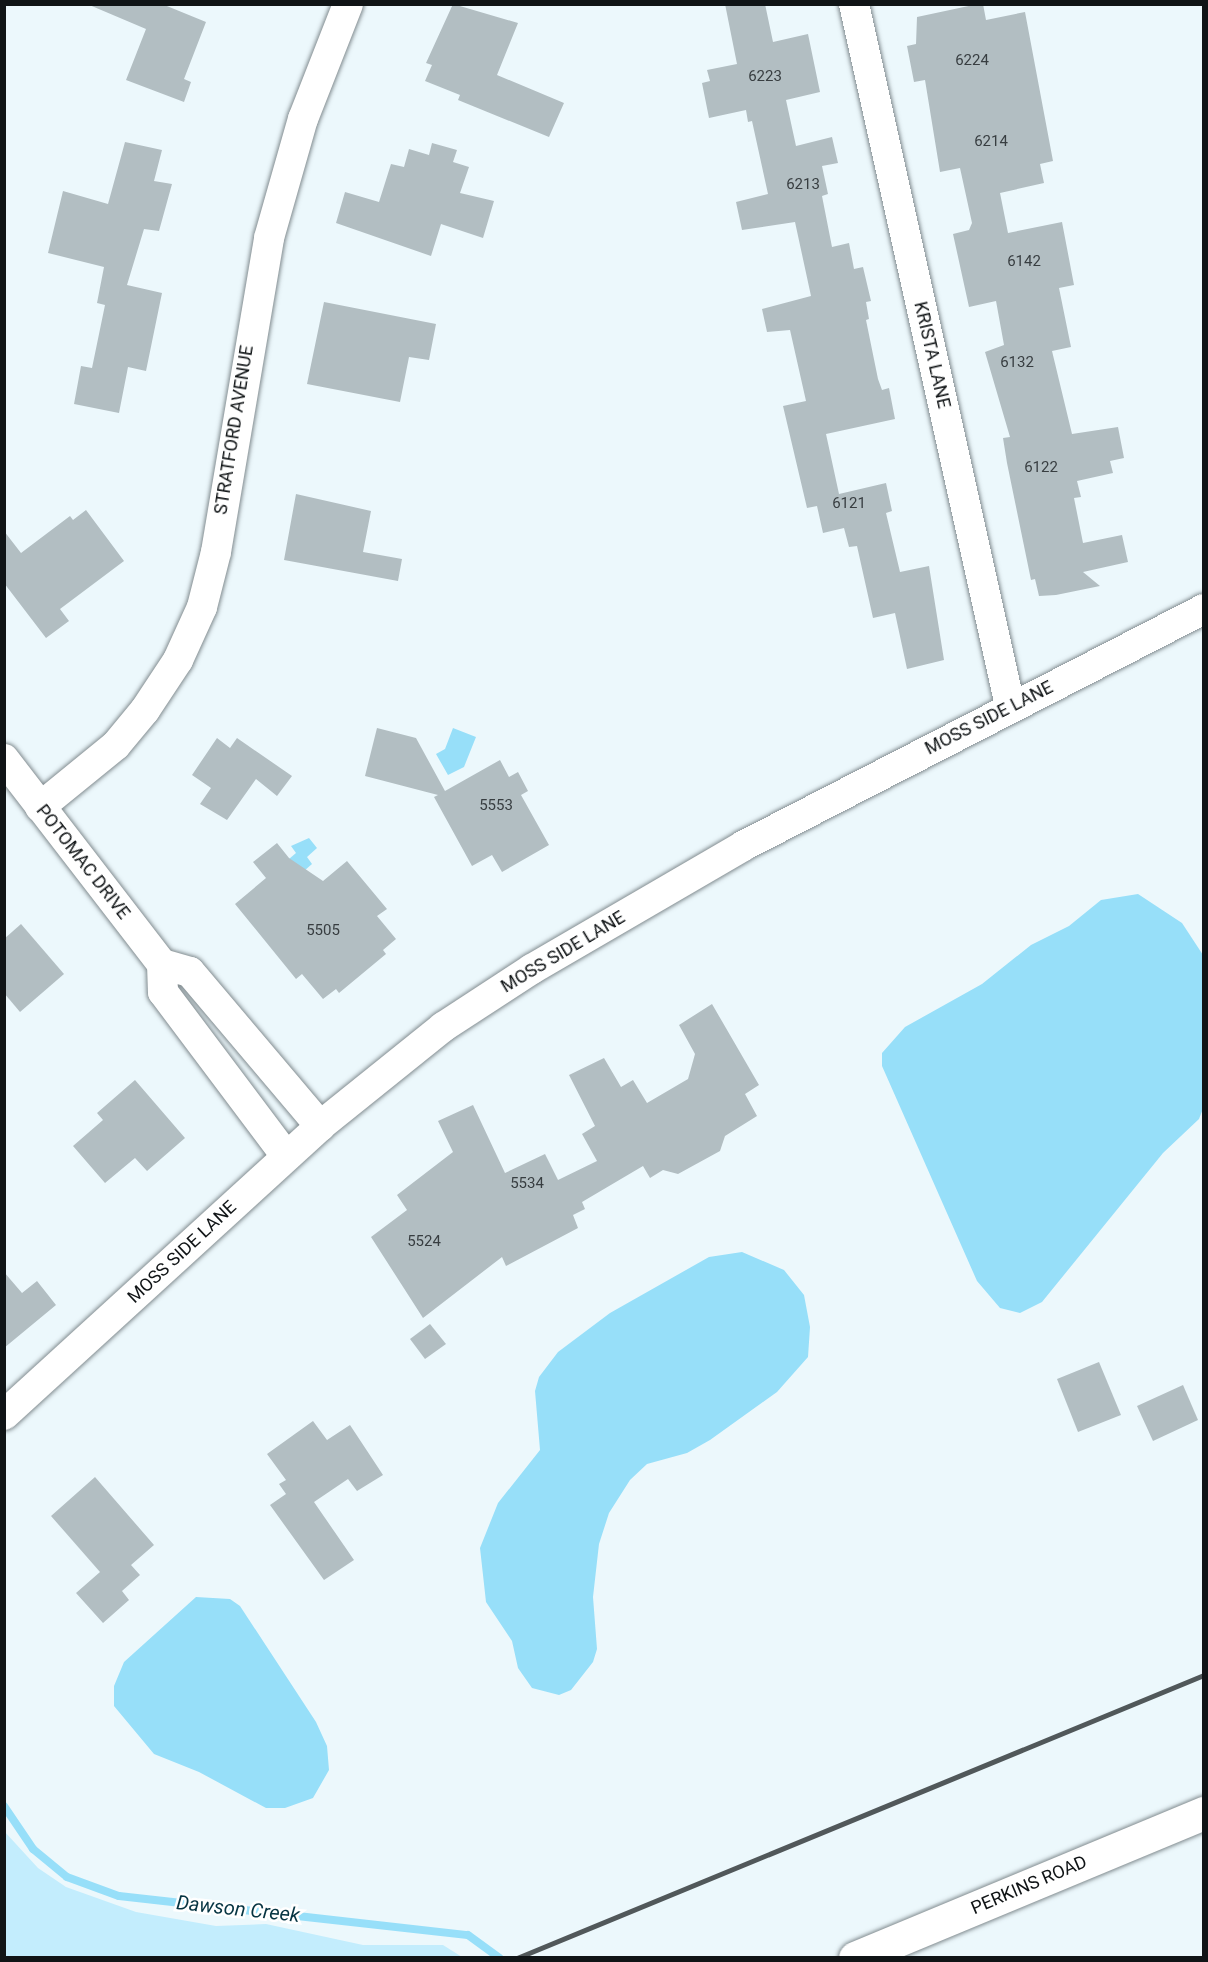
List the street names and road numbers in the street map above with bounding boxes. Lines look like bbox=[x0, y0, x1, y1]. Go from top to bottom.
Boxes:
street label: KRISTA LANE bbox=[909, 300, 955, 410]
street label: STRATFORD AVENUE bbox=[210, 344, 258, 516]
street label: MOSS SIDE LANE bbox=[921, 676, 1057, 760]
street label: POTOMAC DRIVE bbox=[32, 800, 134, 924]
street label: MOSS SIDE LANE bbox=[497, 907, 629, 997]
street label: MOSS SIDE LANE bbox=[123, 1196, 241, 1308]
street label: PERKINS ROAD bbox=[968, 1851, 1090, 1919]

